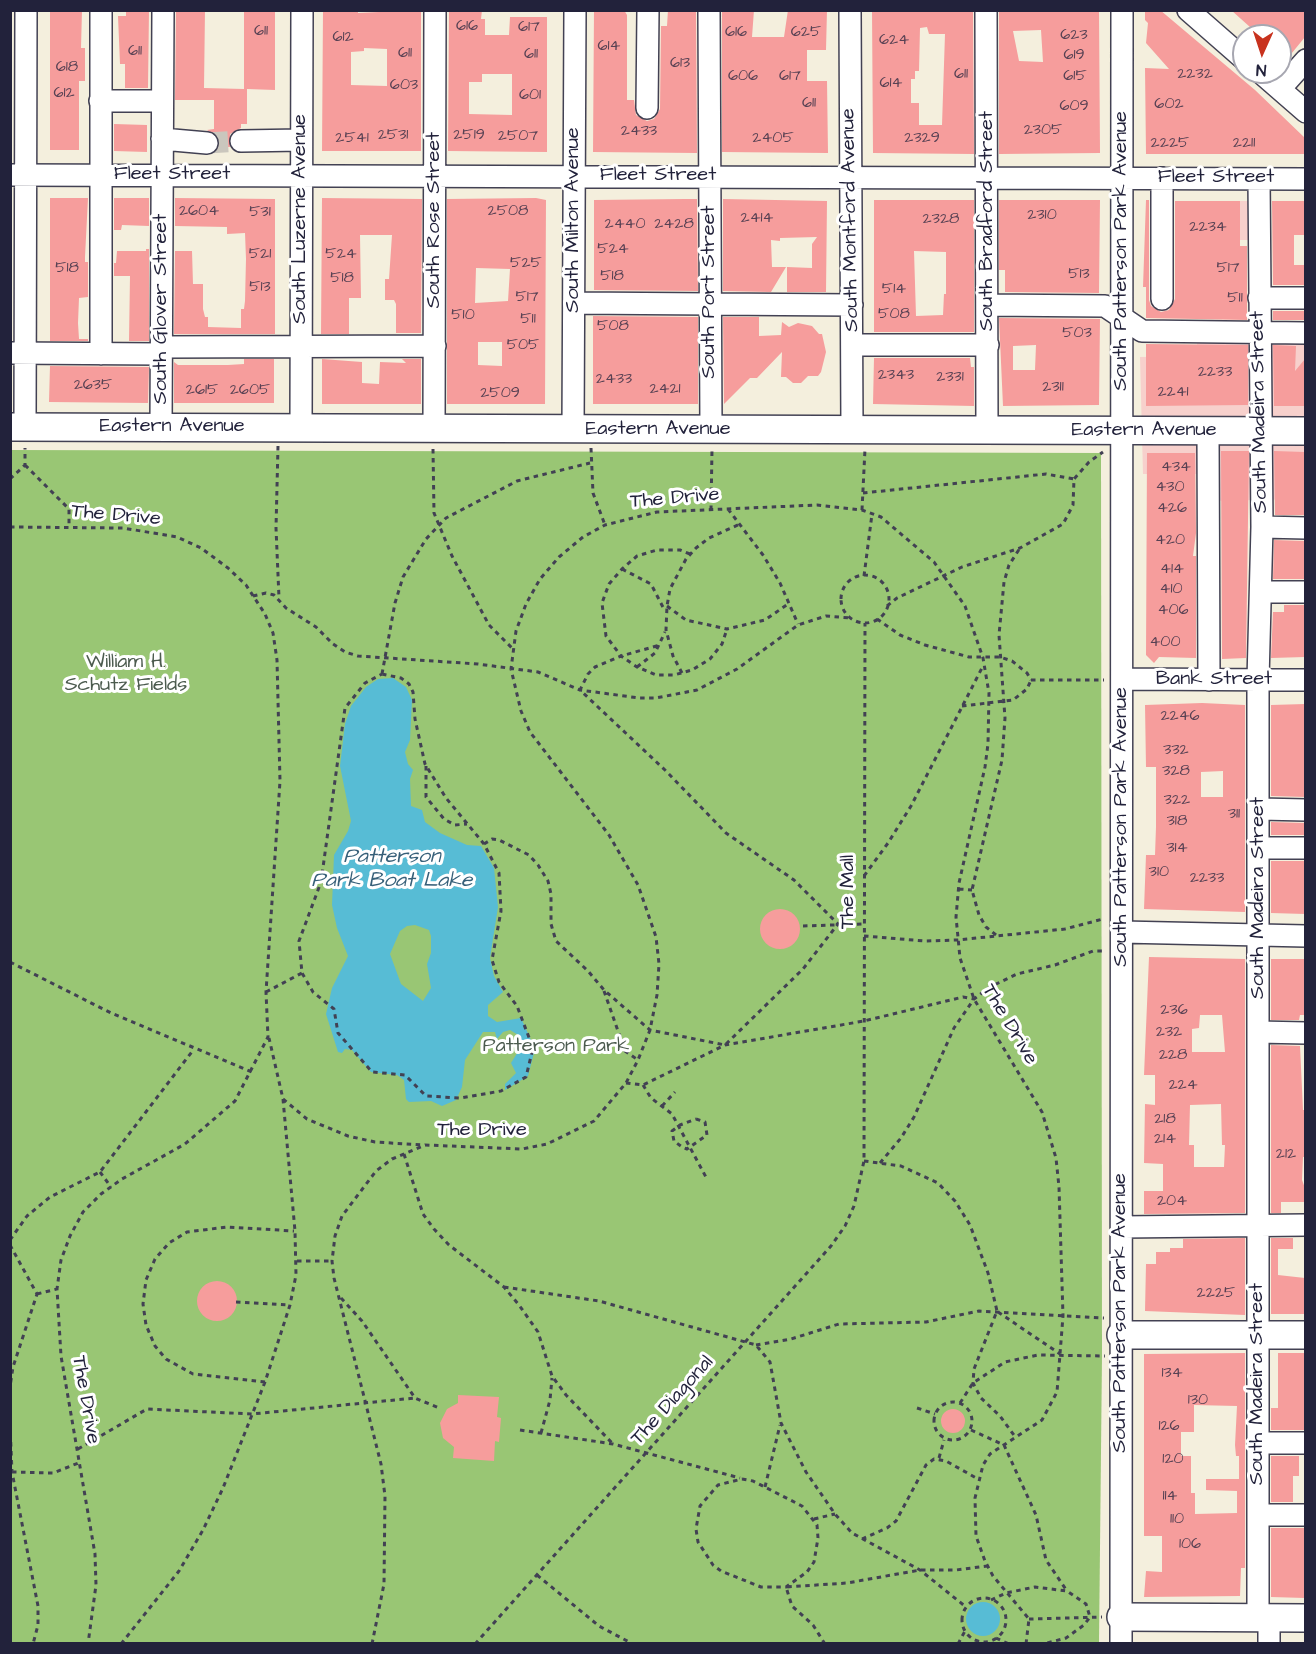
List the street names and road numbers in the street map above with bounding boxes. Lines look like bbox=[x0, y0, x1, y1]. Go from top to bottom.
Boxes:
street label: South Montford Avenue bbox=[837, 108, 865, 332]
street label: South Bradford Street bbox=[976, 111, 1000, 331]
street label: South Patterson Park Avenue bbox=[1110, 111, 1134, 391]
street label: South Luzerne Avenue bbox=[289, 114, 313, 324]
street label: South Milton Avenue bbox=[562, 127, 586, 313]
street label: South Rose Street bbox=[423, 132, 447, 308]
street label: Fleet Street bbox=[114, 163, 230, 187]
street label: Fleet Street bbox=[600, 164, 716, 188]
street label: Fleet Street bbox=[1158, 166, 1274, 190]
street label: South Port Street bbox=[698, 205, 722, 379]
street label: South Glover Street bbox=[150, 214, 174, 404]
street label: South Madeira Street bbox=[1246, 311, 1274, 513]
street label: Eastern Avenue bbox=[100, 415, 244, 439]
street label: Eastern Avenue bbox=[586, 418, 730, 442]
street label: Eastern Avenue bbox=[1072, 419, 1216, 443]
street label: The Drive bbox=[629, 483, 721, 515]
street label: The Drive bbox=[70, 500, 162, 532]
street label: Bank Street bbox=[1156, 668, 1272, 692]
street label: South Patterson Park Avenue bbox=[1110, 687, 1134, 967]
street label: South Madeira Street bbox=[1247, 797, 1271, 999]
street label: The Mall bbox=[837, 855, 861, 929]
street label: The Drive bbox=[976, 980, 1042, 1070]
street label: The Drive bbox=[437, 1119, 527, 1143]
street label: South Patterson Park Avenue bbox=[1109, 1173, 1133, 1453]
street label: South Madeira Street bbox=[1246, 1283, 1270, 1485]
street label: The Diagonal bbox=[627, 1351, 719, 1451]
street label: The Drive bbox=[65, 1354, 105, 1446]

